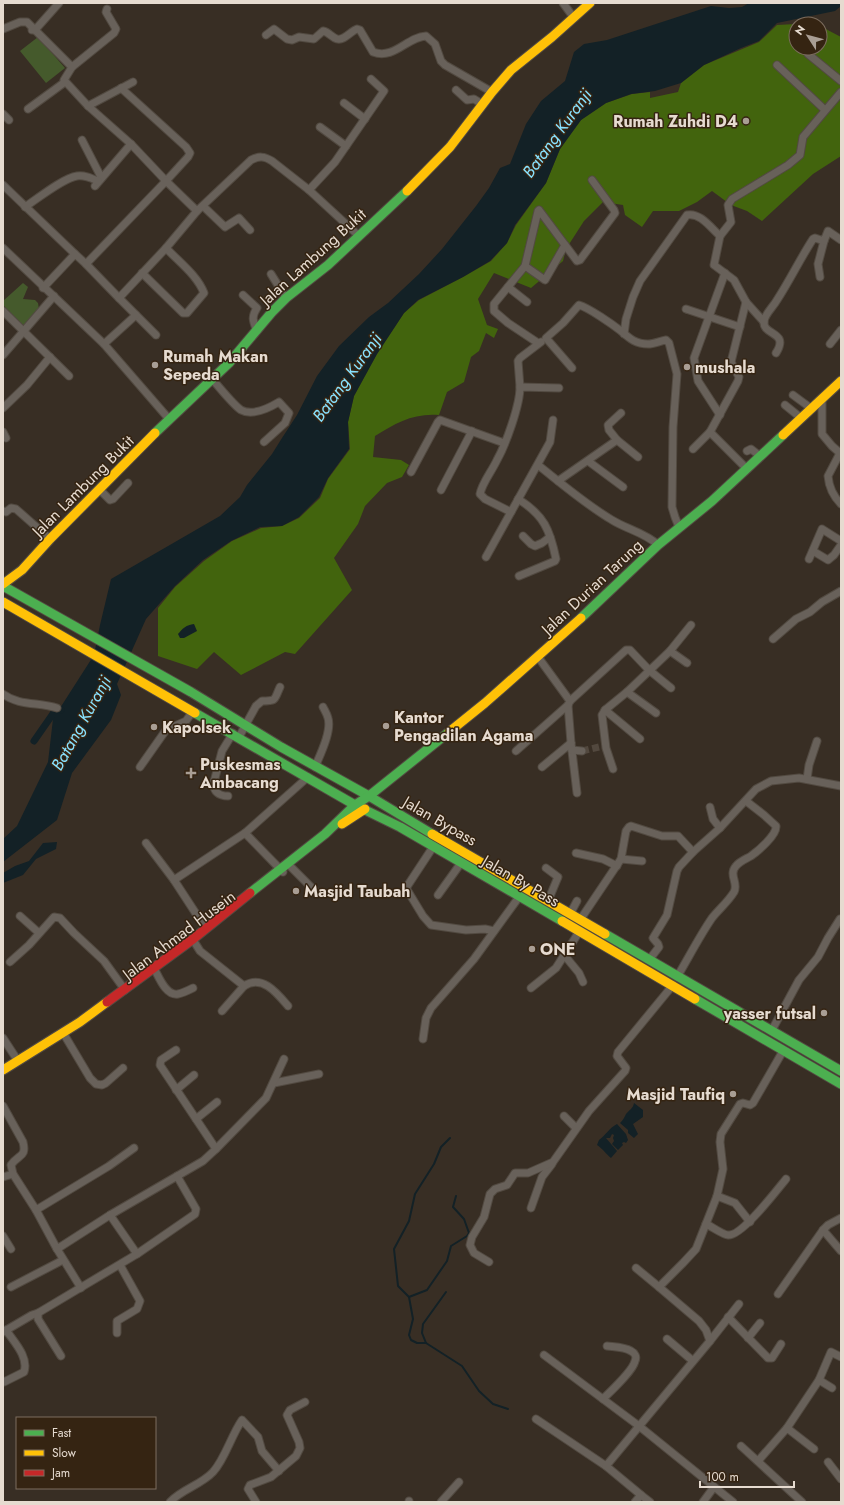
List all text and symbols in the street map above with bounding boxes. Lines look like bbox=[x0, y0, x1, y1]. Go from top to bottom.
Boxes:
north arrow bbox=[788, 16, 828, 56]
text: N bbox=[791, 22, 809, 38]
water label: Batang Kuranji bbox=[517, 83, 598, 182]
place label: Rumah Zuhdi D4 bbox=[613, 110, 738, 133]
marker: Rumah Zuhdi D4 bbox=[741, 116, 751, 126]
street label: Jalan Lambung Bukit bbox=[253, 203, 371, 312]
water label: Batang Kuranji bbox=[307, 327, 388, 426]
place label: Rumah Makan Sepeda bbox=[163, 345, 268, 386]
place label: mushala bbox=[695, 356, 755, 379]
marker: Rumah Makan Sepeda bbox=[150, 360, 160, 370]
marker: mushala bbox=[682, 362, 692, 372]
street label: Jalan Lambung Bukit bbox=[25, 430, 139, 544]
street label: Jalan Durian Tarung bbox=[535, 534, 648, 641]
water label: Batang Kuranji bbox=[45, 671, 117, 775]
place label: Kantor Pengadilan Agama bbox=[394, 706, 533, 747]
place label: Kapolsek bbox=[162, 716, 232, 739]
marker: Kantor Pengadilan Agama bbox=[381, 721, 391, 731]
marker: Kapolsek bbox=[149, 722, 159, 732]
place label: Puskesmas Ambacang bbox=[199, 753, 281, 794]
marker: Puskesmas Ambacang bbox=[185, 767, 197, 779]
street label: Jalan Bypass bbox=[397, 790, 481, 851]
street label: Jalan By Pass bbox=[476, 849, 564, 912]
place label: Masjid Taubah bbox=[304, 880, 410, 903]
street label: Jalan Ahmad Husein bbox=[116, 885, 240, 986]
marker: Masjid Taubah bbox=[291, 886, 301, 896]
place label: ONE bbox=[540, 938, 576, 961]
marker: ONE bbox=[527, 944, 537, 954]
place label: yasser futsal bbox=[723, 1002, 816, 1025]
marker: yasser futsal bbox=[819, 1008, 829, 1018]
place label: Masjid Taufiq bbox=[626, 1083, 725, 1106]
marker: Masjid Taufiq bbox=[728, 1089, 738, 1099]
legend bbox=[16, 1417, 156, 1489]
text: Fast bbox=[52, 1424, 71, 1442]
text: Slow bbox=[52, 1444, 77, 1462]
scale bar bbox=[700, 1463, 794, 1489]
text: Jam bbox=[50, 1464, 70, 1482]
text: 100 m bbox=[706, 1468, 739, 1486]

